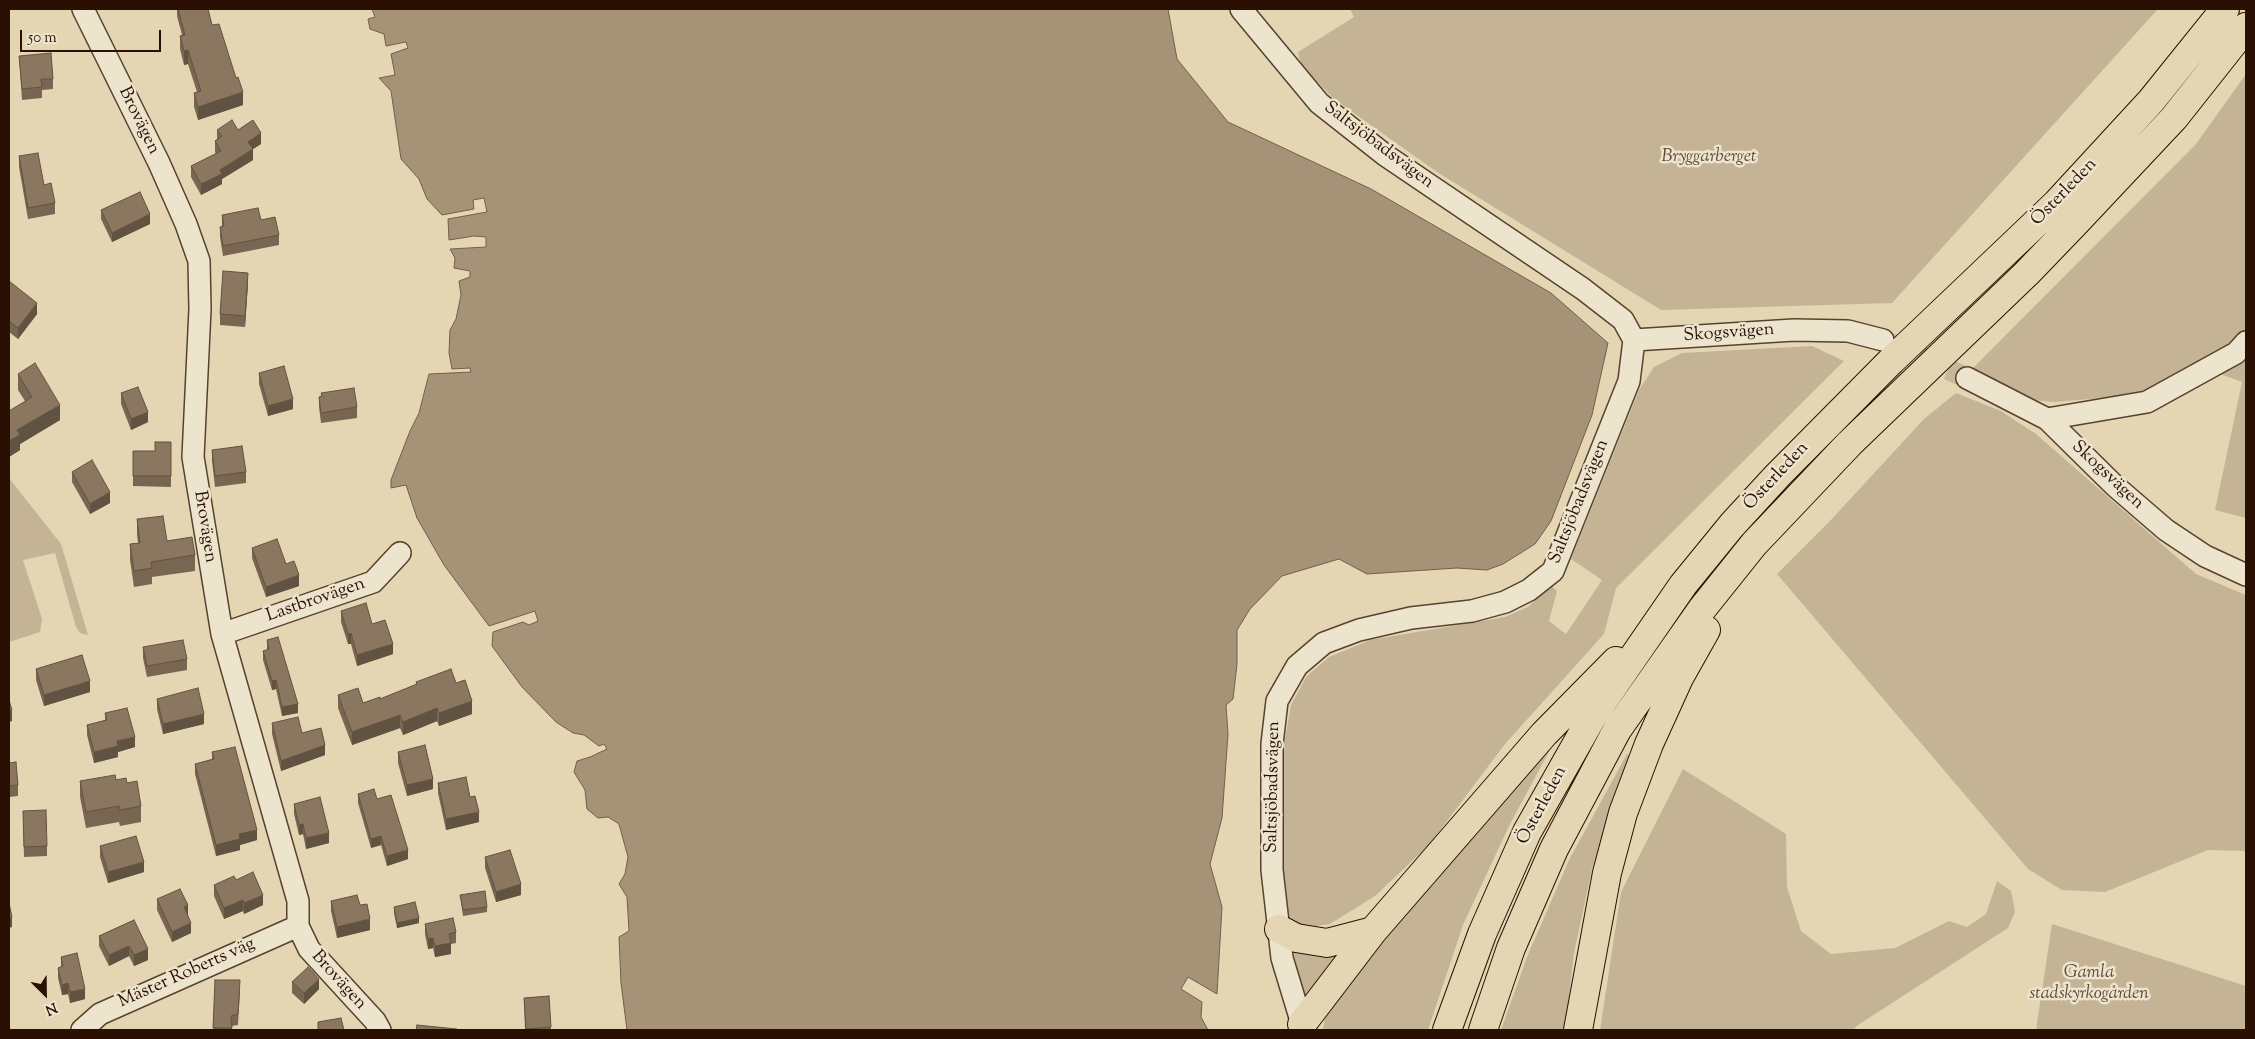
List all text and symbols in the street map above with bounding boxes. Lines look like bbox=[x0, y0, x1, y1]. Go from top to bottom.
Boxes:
scale bar bbox=[22, 20, 164, 52]
text: 50 m bbox=[28, 28, 57, 49]
street label: Brovägen bbox=[112, 84, 164, 158]
street label: Saltsjöbadsvägen bbox=[1319, 98, 1437, 194]
park label: Bryggarberget bbox=[1662, 147, 1756, 169]
street label: Österleden bbox=[2027, 155, 2103, 231]
street label: Skogsvägen bbox=[1683, 320, 1775, 348]
street label: Saltsjöbadsvägen bbox=[1545, 437, 1615, 567]
street label: Skogsvägen bbox=[2066, 437, 2148, 515]
street label: Österleden bbox=[1740, 438, 1814, 516]
street label: Brovägen bbox=[188, 489, 220, 565]
street label: Lastbrovägen bbox=[264, 574, 368, 628]
street label: Saltsjöbadsvägen bbox=[1262, 721, 1286, 853]
street label: Österleden bbox=[1513, 763, 1573, 849]
street label: Mäster Roberts väg bbox=[115, 934, 259, 1014]
street label: Brovägen bbox=[306, 947, 370, 1015]
park label: Gamla stadskyrkogården bbox=[2029, 963, 2149, 1006]
north arrow bbox=[20, 969, 70, 1019]
text: N bbox=[42, 996, 60, 1019]

